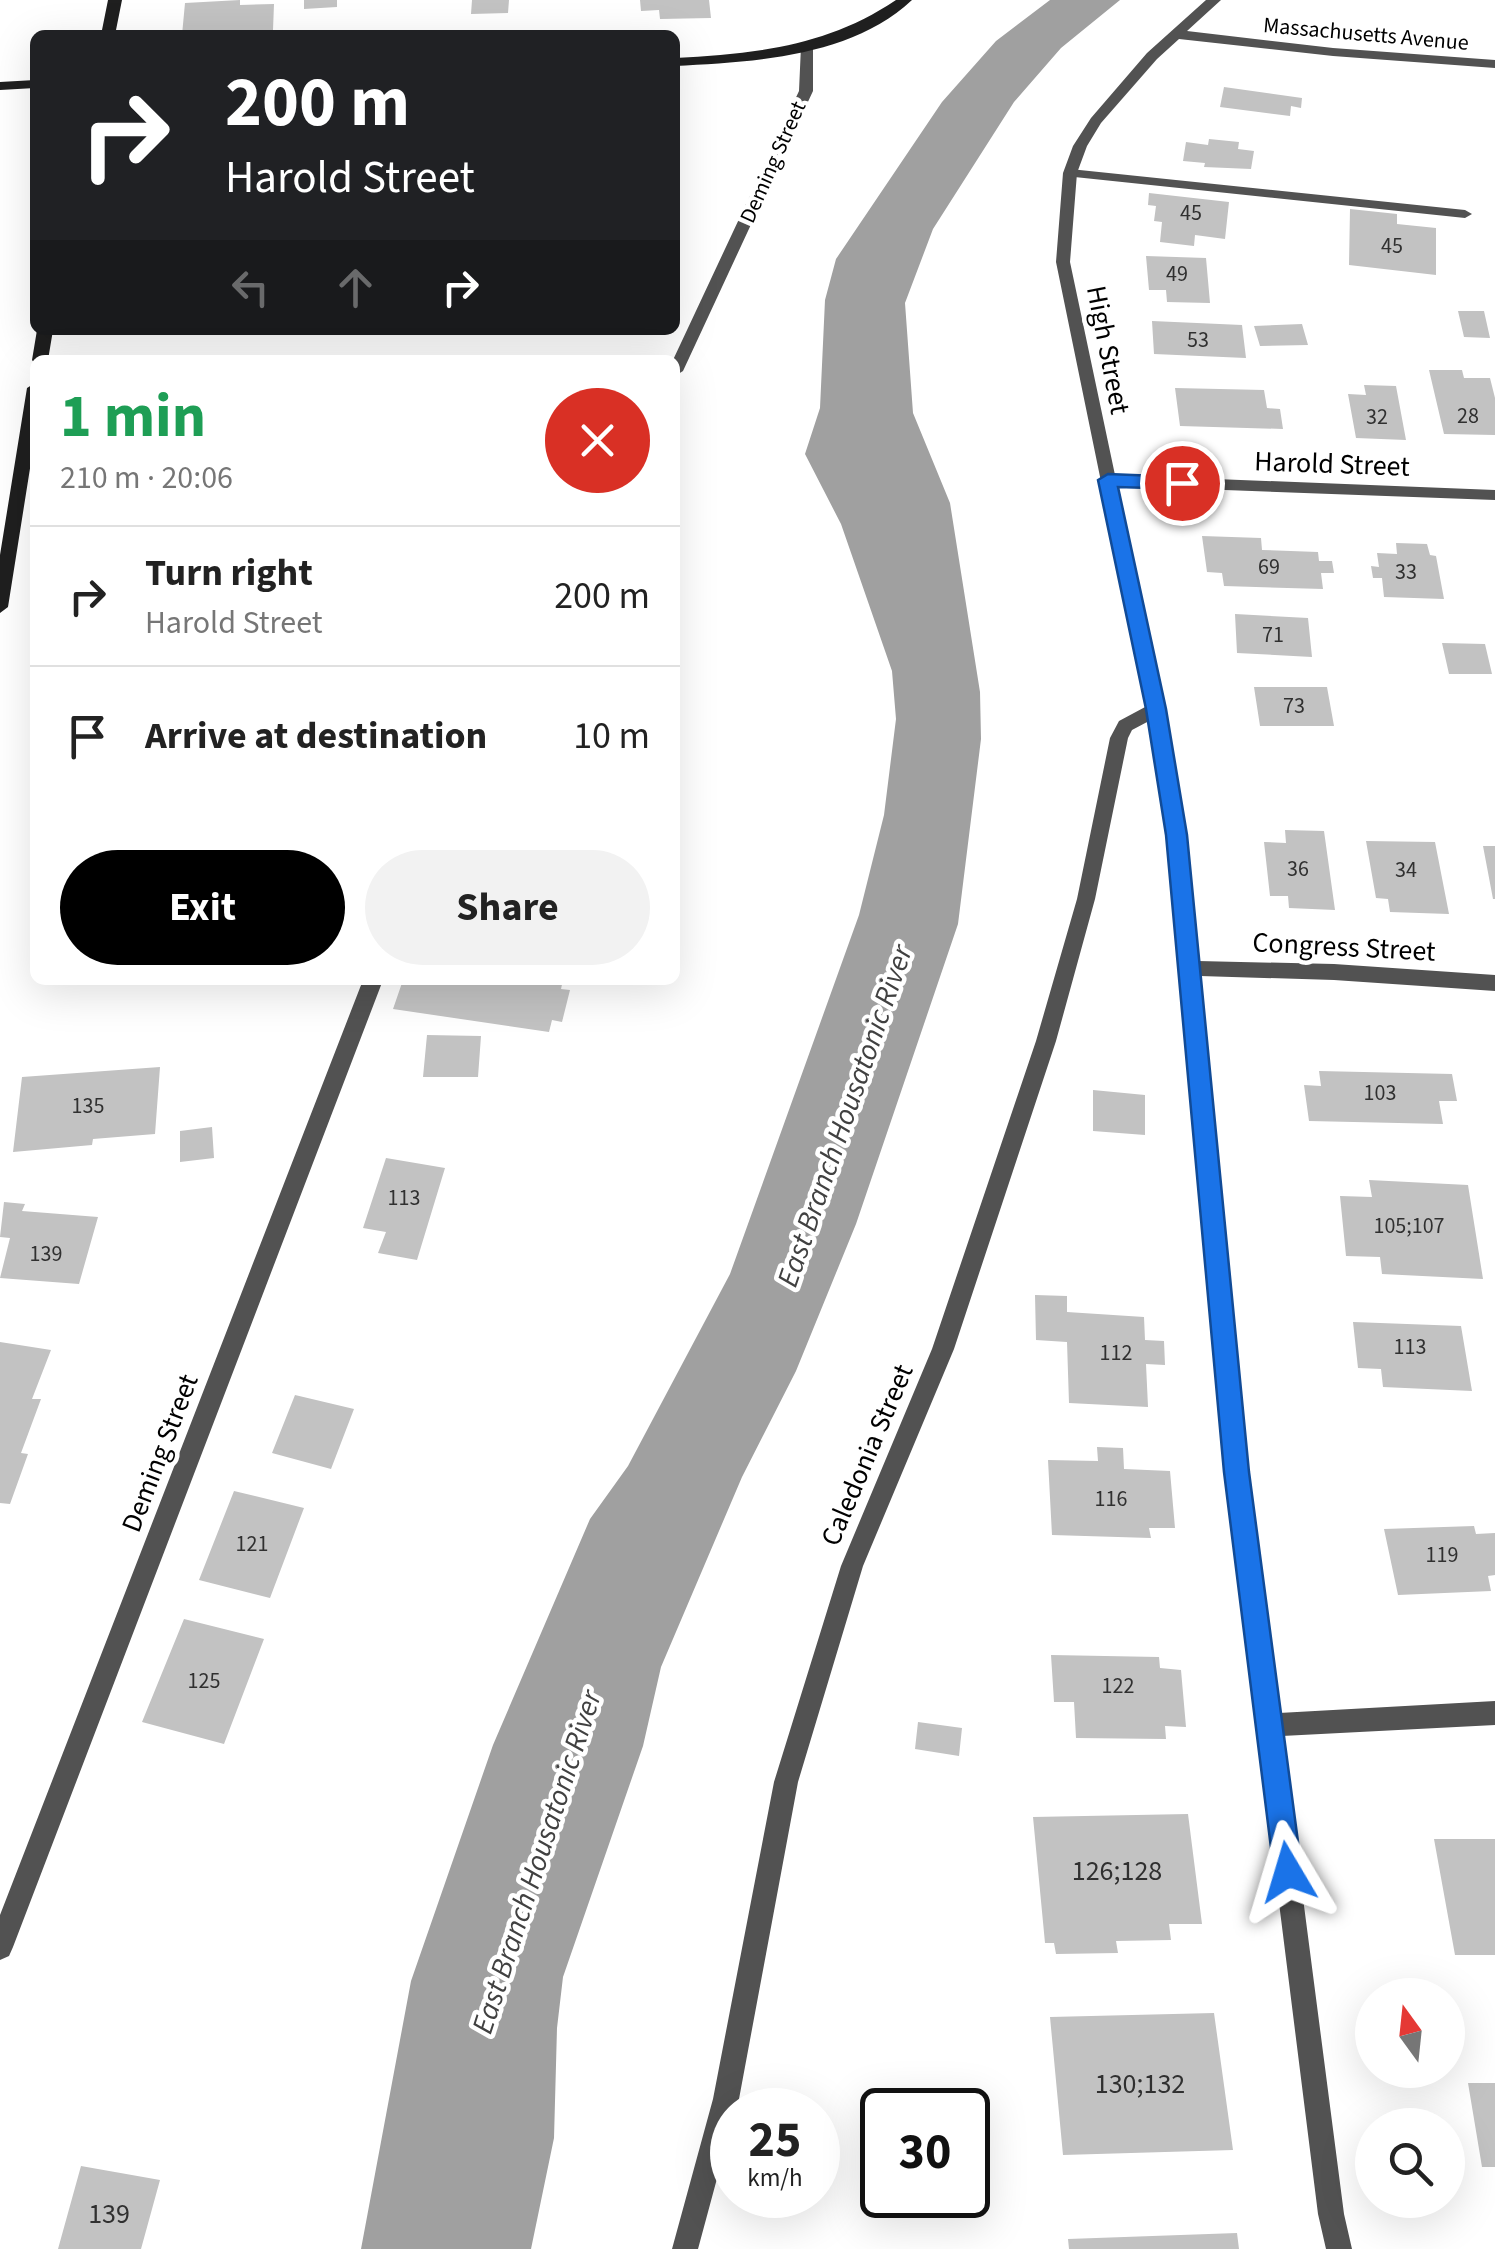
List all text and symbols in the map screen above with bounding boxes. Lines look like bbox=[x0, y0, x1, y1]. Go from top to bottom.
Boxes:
street label: Massachusetts Avenue bbox=[1262, 9, 1470, 59]
text: 200 m bbox=[225, 53, 410, 153]
icon: right bbox=[60, 70, 190, 200]
street label: Deming Street bbox=[732, 95, 814, 228]
text: Harold Street bbox=[225, 146, 475, 210]
house number: 45 bbox=[1180, 197, 1202, 229]
house number: 45 bbox=[1381, 230, 1403, 262]
house number: 49 bbox=[1166, 258, 1188, 290]
icon: left bbox=[223, 260, 278, 315]
icon: ahead bbox=[328, 260, 383, 315]
icon: right bbox=[433, 260, 488, 315]
street label: High Street bbox=[1076, 282, 1140, 418]
house number: 53 bbox=[1187, 324, 1209, 356]
text: 1 min bbox=[60, 375, 206, 460]
button: close bbox=[545, 388, 650, 493]
house number: 28 bbox=[1457, 400, 1479, 432]
house number: 32 bbox=[1366, 401, 1388, 433]
pin bbox=[1140, 441, 1225, 526]
street label: Harold Street bbox=[1254, 441, 1411, 487]
text: 210 m · 20:06 bbox=[60, 455, 233, 501]
icon: arrive bbox=[1155, 456, 1210, 511]
text: Turn right bbox=[145, 546, 313, 600]
house number: 69 bbox=[1258, 551, 1280, 583]
house number: 33 bbox=[1395, 556, 1417, 588]
icon: right bbox=[60, 569, 115, 624]
text: 200 m bbox=[554, 569, 650, 623]
text: Harold Street bbox=[145, 600, 323, 646]
house number: 71 bbox=[1262, 619, 1284, 651]
house number: 73 bbox=[1283, 690, 1305, 722]
icon: arrive bbox=[60, 709, 115, 764]
text: Arrive at destination bbox=[145, 709, 487, 763]
text: 10 m bbox=[573, 709, 650, 763]
button: Exit bbox=[60, 850, 345, 965]
button: Share bbox=[365, 850, 650, 965]
house number: 36 bbox=[1287, 853, 1309, 885]
house number: 34 bbox=[1395, 854, 1417, 886]
street label: Congress Street bbox=[1252, 922, 1437, 972]
water label: East Branch Housatonic River bbox=[766, 938, 924, 1293]
house number: 103 bbox=[1364, 1077, 1396, 1109]
house number: 135 bbox=[72, 1090, 104, 1122]
house number: 113 bbox=[388, 1182, 420, 1214]
house number: 105;107 bbox=[1373, 1210, 1445, 1242]
house number: 139 bbox=[30, 1238, 62, 1270]
house number: 113 bbox=[1394, 1331, 1426, 1363]
house number: 112 bbox=[1100, 1337, 1132, 1369]
street label: Caledonia Street bbox=[811, 1357, 924, 1552]
street label: Deming Street bbox=[112, 1368, 209, 1538]
house number: 116 bbox=[1095, 1483, 1127, 1515]
house number: 121 bbox=[236, 1528, 268, 1560]
house number: 119 bbox=[1426, 1539, 1458, 1571]
house number: 125 bbox=[188, 1665, 220, 1697]
house number: 122 bbox=[1102, 1670, 1134, 1702]
water label: East Branch Housatonic River bbox=[461, 1683, 613, 2039]
position arrow bbox=[1236, 1820, 1340, 1924]
house number: 126;128 bbox=[1072, 1851, 1162, 1891]
north arrow bbox=[1355, 1978, 1465, 2088]
map controls bbox=[1355, 1978, 1465, 2218]
house number: 130;132 bbox=[1095, 2064, 1185, 2104]
speed limit sign: 30 bbox=[860, 2088, 990, 2218]
text: 25 bbox=[749, 2105, 801, 2176]
button: search bbox=[1355, 2108, 1465, 2218]
text: km/h bbox=[747, 2160, 803, 2196]
house number: 139 bbox=[88, 2194, 130, 2234]

